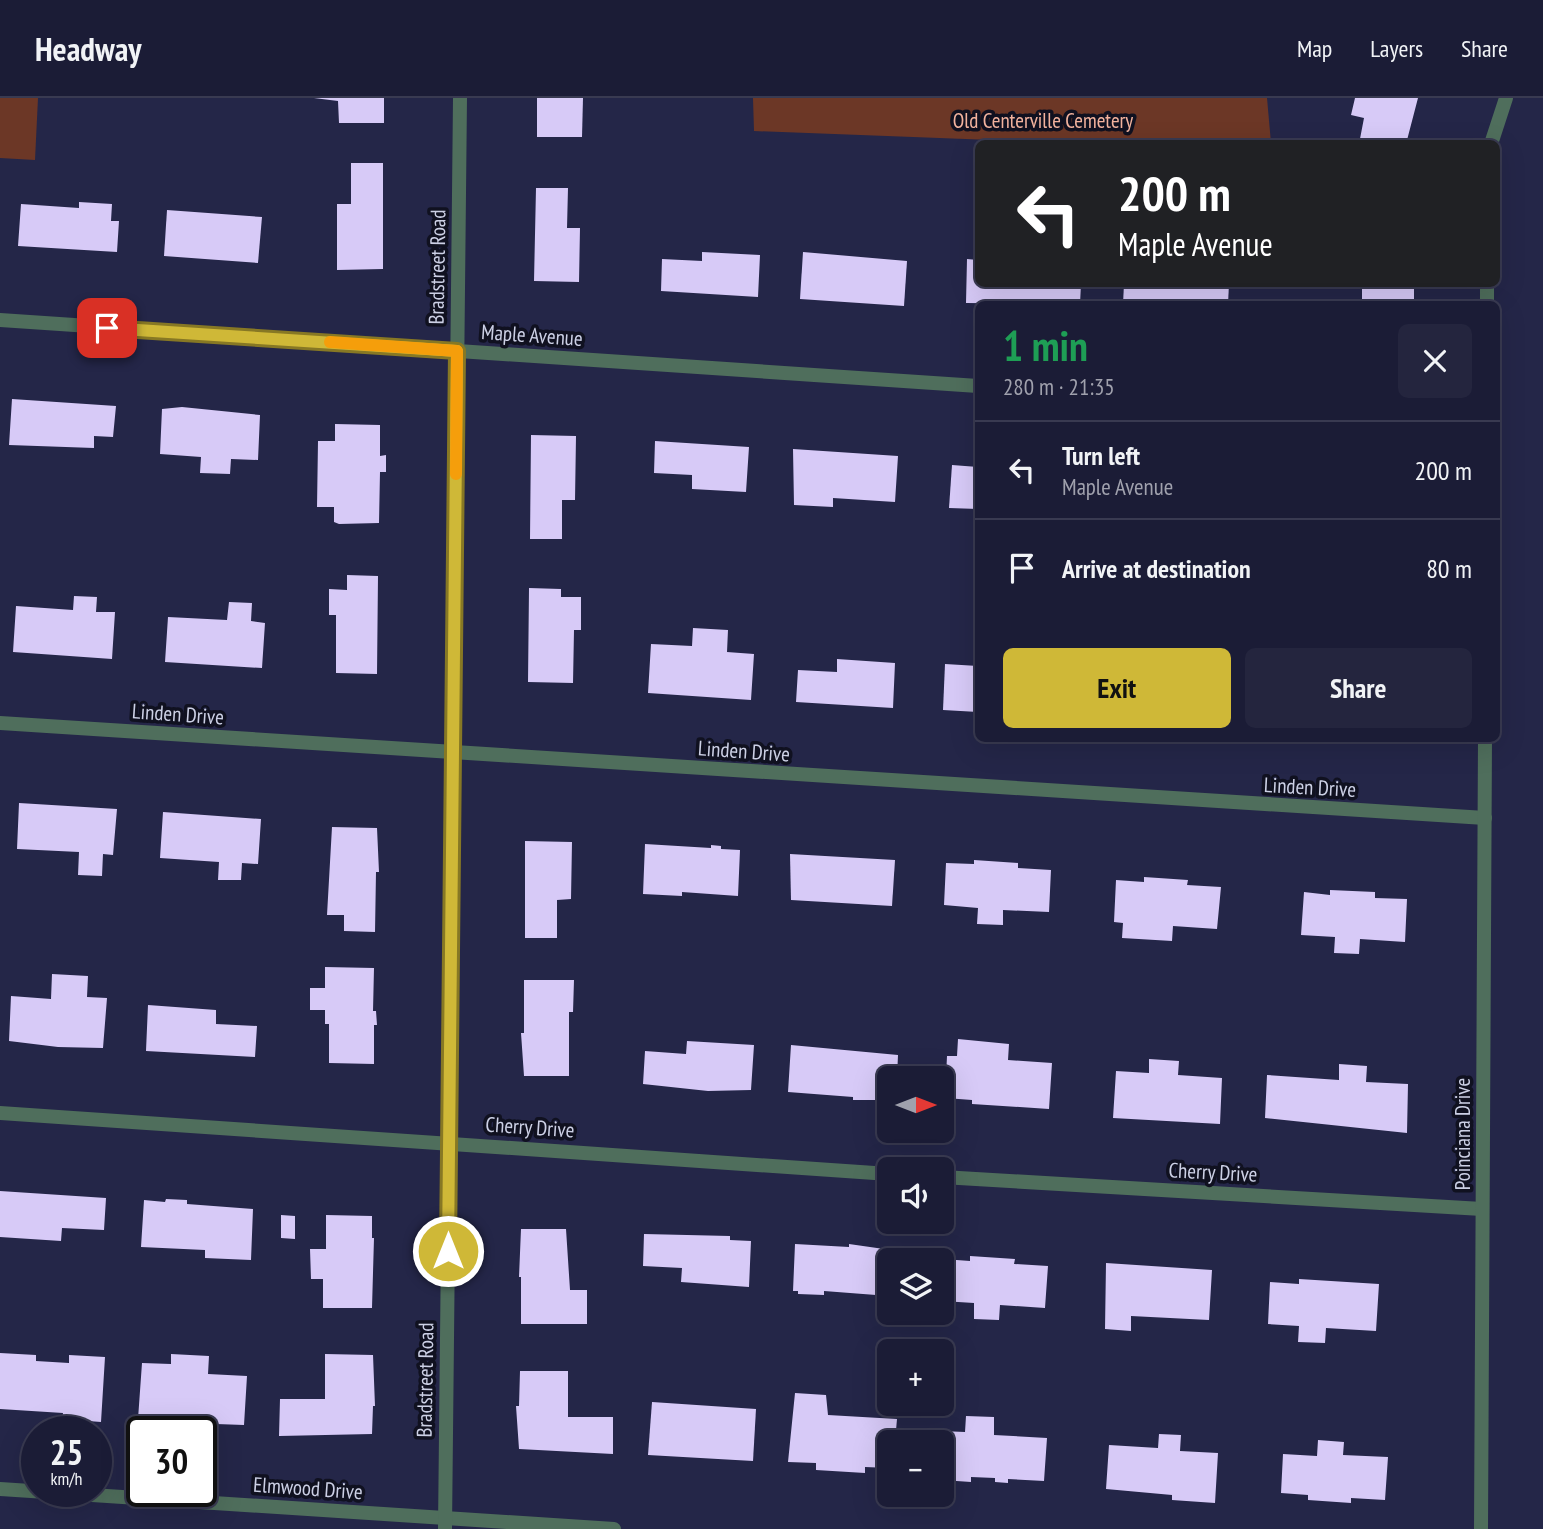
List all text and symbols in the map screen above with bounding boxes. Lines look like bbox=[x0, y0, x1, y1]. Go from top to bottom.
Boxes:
text: Headway bbox=[35, 27, 142, 70]
text: Map bbox=[1297, 33, 1332, 64]
text: Layers bbox=[1370, 33, 1423, 64]
text: Share bbox=[1461, 33, 1508, 64]
park label: Old Centerville Cemetery bbox=[953, 107, 1133, 134]
text: 200 m bbox=[1118, 161, 1231, 225]
icon: left bbox=[1003, 168, 1094, 259]
street label: Bradstreet Road bbox=[422, 209, 452, 325]
text: Maple Avenue bbox=[1118, 223, 1273, 265]
pin bbox=[77, 298, 137, 358]
icon: arrive bbox=[88, 309, 126, 347]
street label: Maple Avenue bbox=[480, 318, 584, 352]
text: 1 min bbox=[1003, 318, 1088, 373]
button: close bbox=[1398, 324, 1472, 398]
text: 280 m · 21:35 bbox=[1003, 372, 1115, 401]
text: Turn left bbox=[1062, 439, 1140, 472]
icon: left bbox=[1003, 451, 1041, 489]
text: 200 m bbox=[1414, 454, 1472, 487]
text: Maple Avenue bbox=[1062, 472, 1173, 501]
icon: arrive bbox=[1003, 549, 1041, 587]
text: Arrive at destination bbox=[1062, 552, 1251, 585]
text: 80 m bbox=[1426, 552, 1472, 585]
button: Exit bbox=[1003, 648, 1231, 728]
button: Share bbox=[1245, 648, 1472, 728]
street label: Linden Drive bbox=[131, 697, 225, 731]
street label: Linden Drive bbox=[697, 734, 791, 768]
street label: Linden Drive bbox=[1263, 771, 1357, 803]
north arrow bbox=[877, 1066, 954, 1143]
map controls bbox=[877, 1066, 954, 1507]
street label: Poinciana Drive bbox=[1449, 1078, 1476, 1190]
street label: Cherry Drive bbox=[485, 1110, 575, 1144]
street label: Cherry Drive bbox=[1168, 1156, 1258, 1188]
button: sound bbox=[877, 1157, 954, 1234]
position arrow bbox=[411, 1214, 485, 1288]
button: layers bbox=[877, 1248, 954, 1325]
street label: Bradstreet Road bbox=[410, 1322, 440, 1438]
button: + bbox=[877, 1339, 954, 1416]
speed limit sign: 30 bbox=[126, 1416, 217, 1507]
text: 25 bbox=[50, 1429, 83, 1475]
button: − bbox=[877, 1430, 954, 1507]
text: km/h bbox=[51, 1467, 82, 1490]
street label: Elmwood Drive bbox=[252, 1471, 364, 1505]

